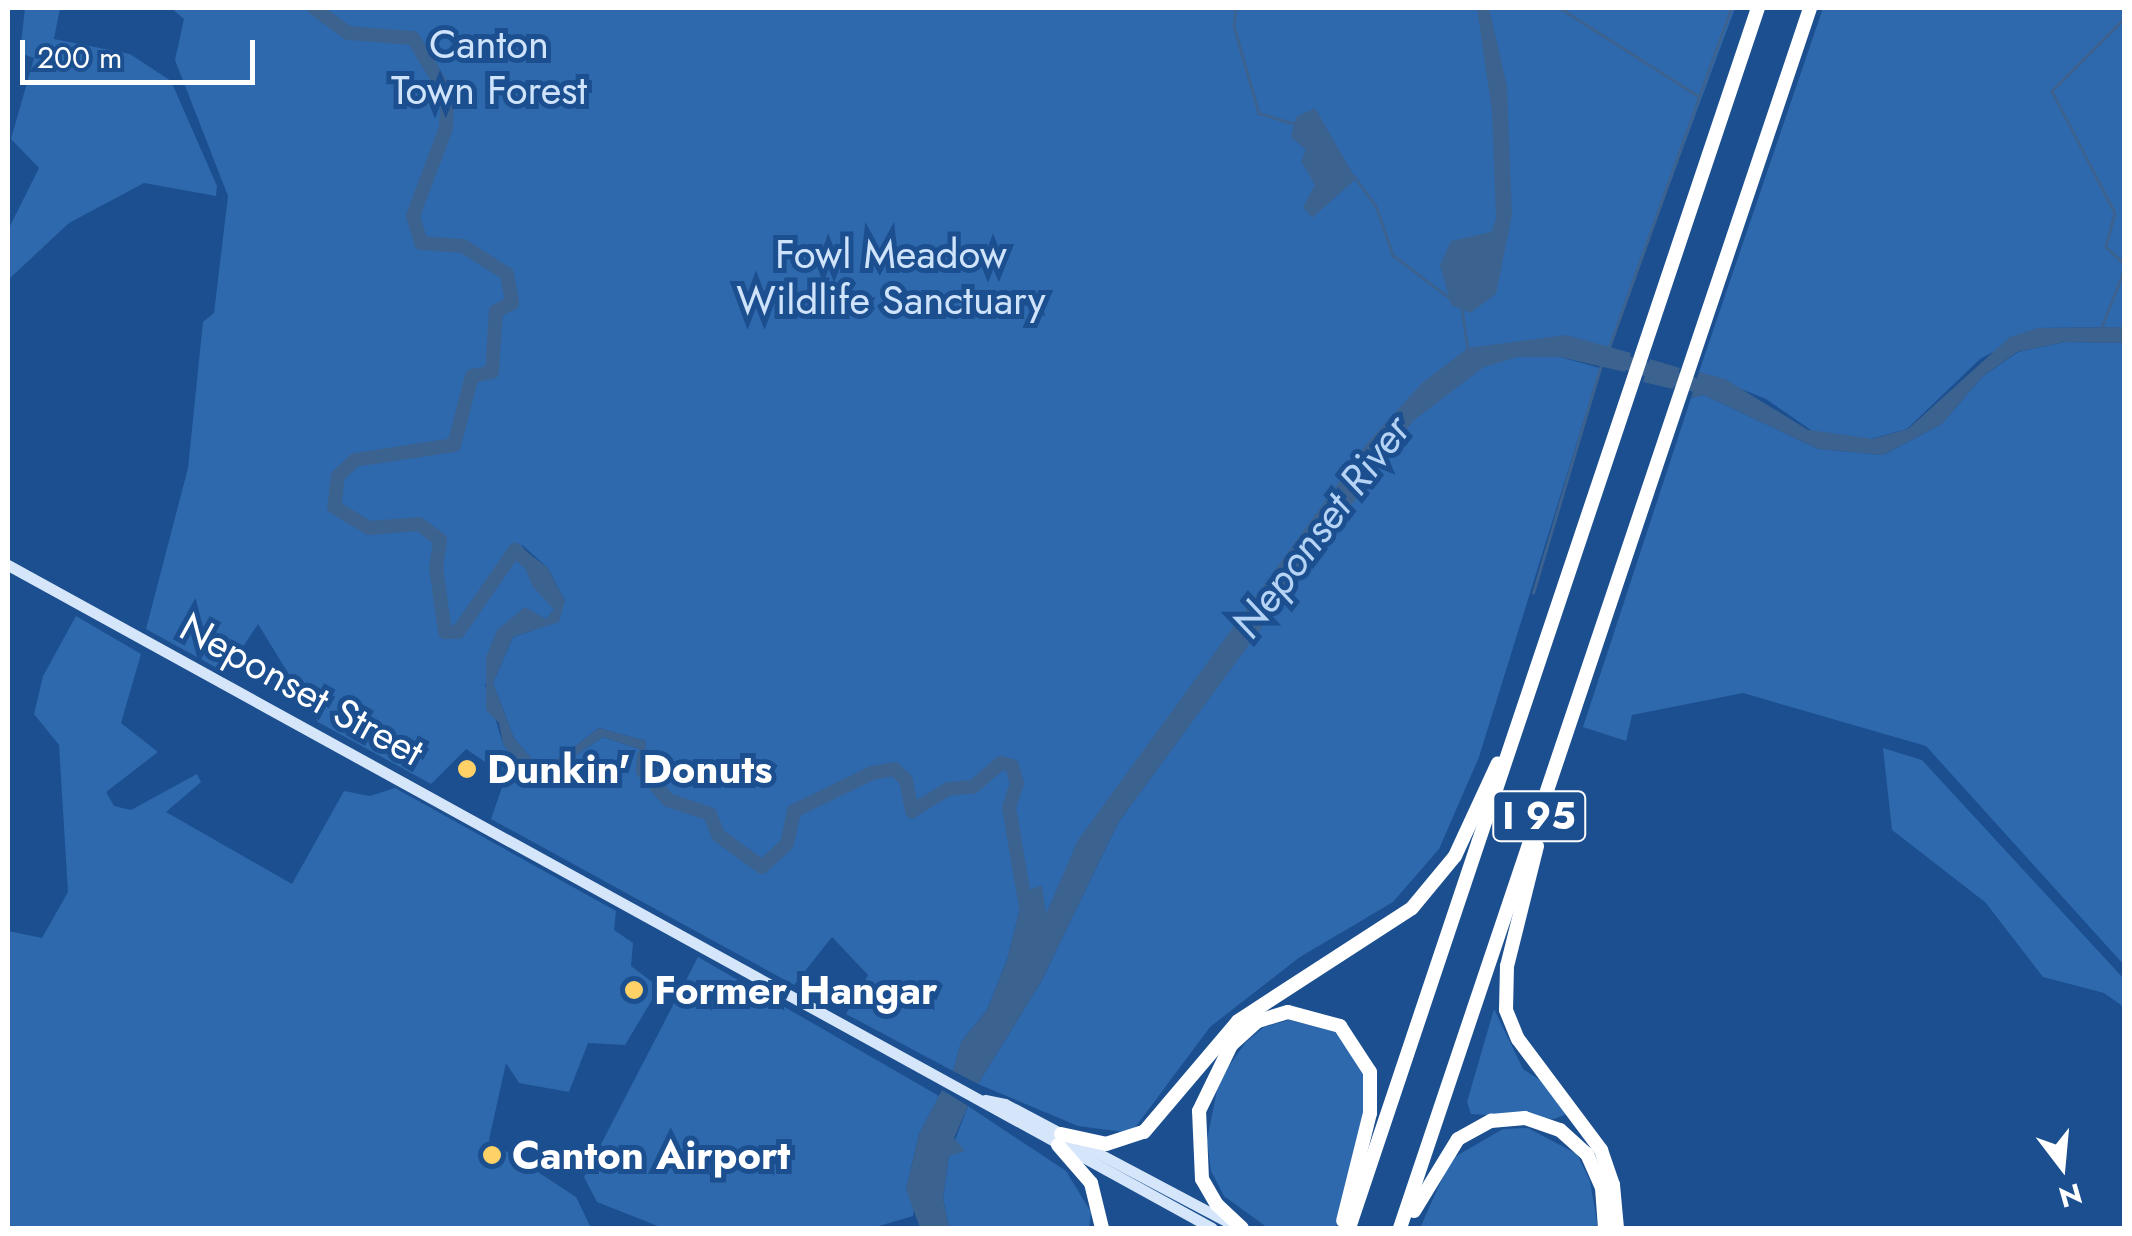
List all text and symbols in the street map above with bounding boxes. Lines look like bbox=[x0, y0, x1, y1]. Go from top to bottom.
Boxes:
scale bar bbox=[25, 20, 260, 82]
park label: Canton Town Forest bbox=[391, 20, 587, 114]
text: 200 m bbox=[37, 36, 122, 79]
park label: Fowl Meadow Wildlife Sanctuary bbox=[736, 230, 1046, 324]
water label: Neponset River bbox=[1221, 406, 1421, 648]
street label: Neponset Street bbox=[172, 602, 432, 776]
place label: Dunkin' Donuts bbox=[487, 745, 772, 793]
marker: Dunkin' Donuts bbox=[456, 758, 478, 780]
road number: I 95 bbox=[1492, 783, 1586, 849]
place label: Former Hangar bbox=[654, 966, 938, 1014]
marker: Former Hangar bbox=[623, 979, 645, 1001]
north arrow bbox=[2012, 1116, 2112, 1216]
place label: Canton Airport bbox=[512, 1131, 790, 1179]
marker: Canton Airport bbox=[481, 1144, 503, 1166]
text: N bbox=[2054, 1173, 2087, 1218]

